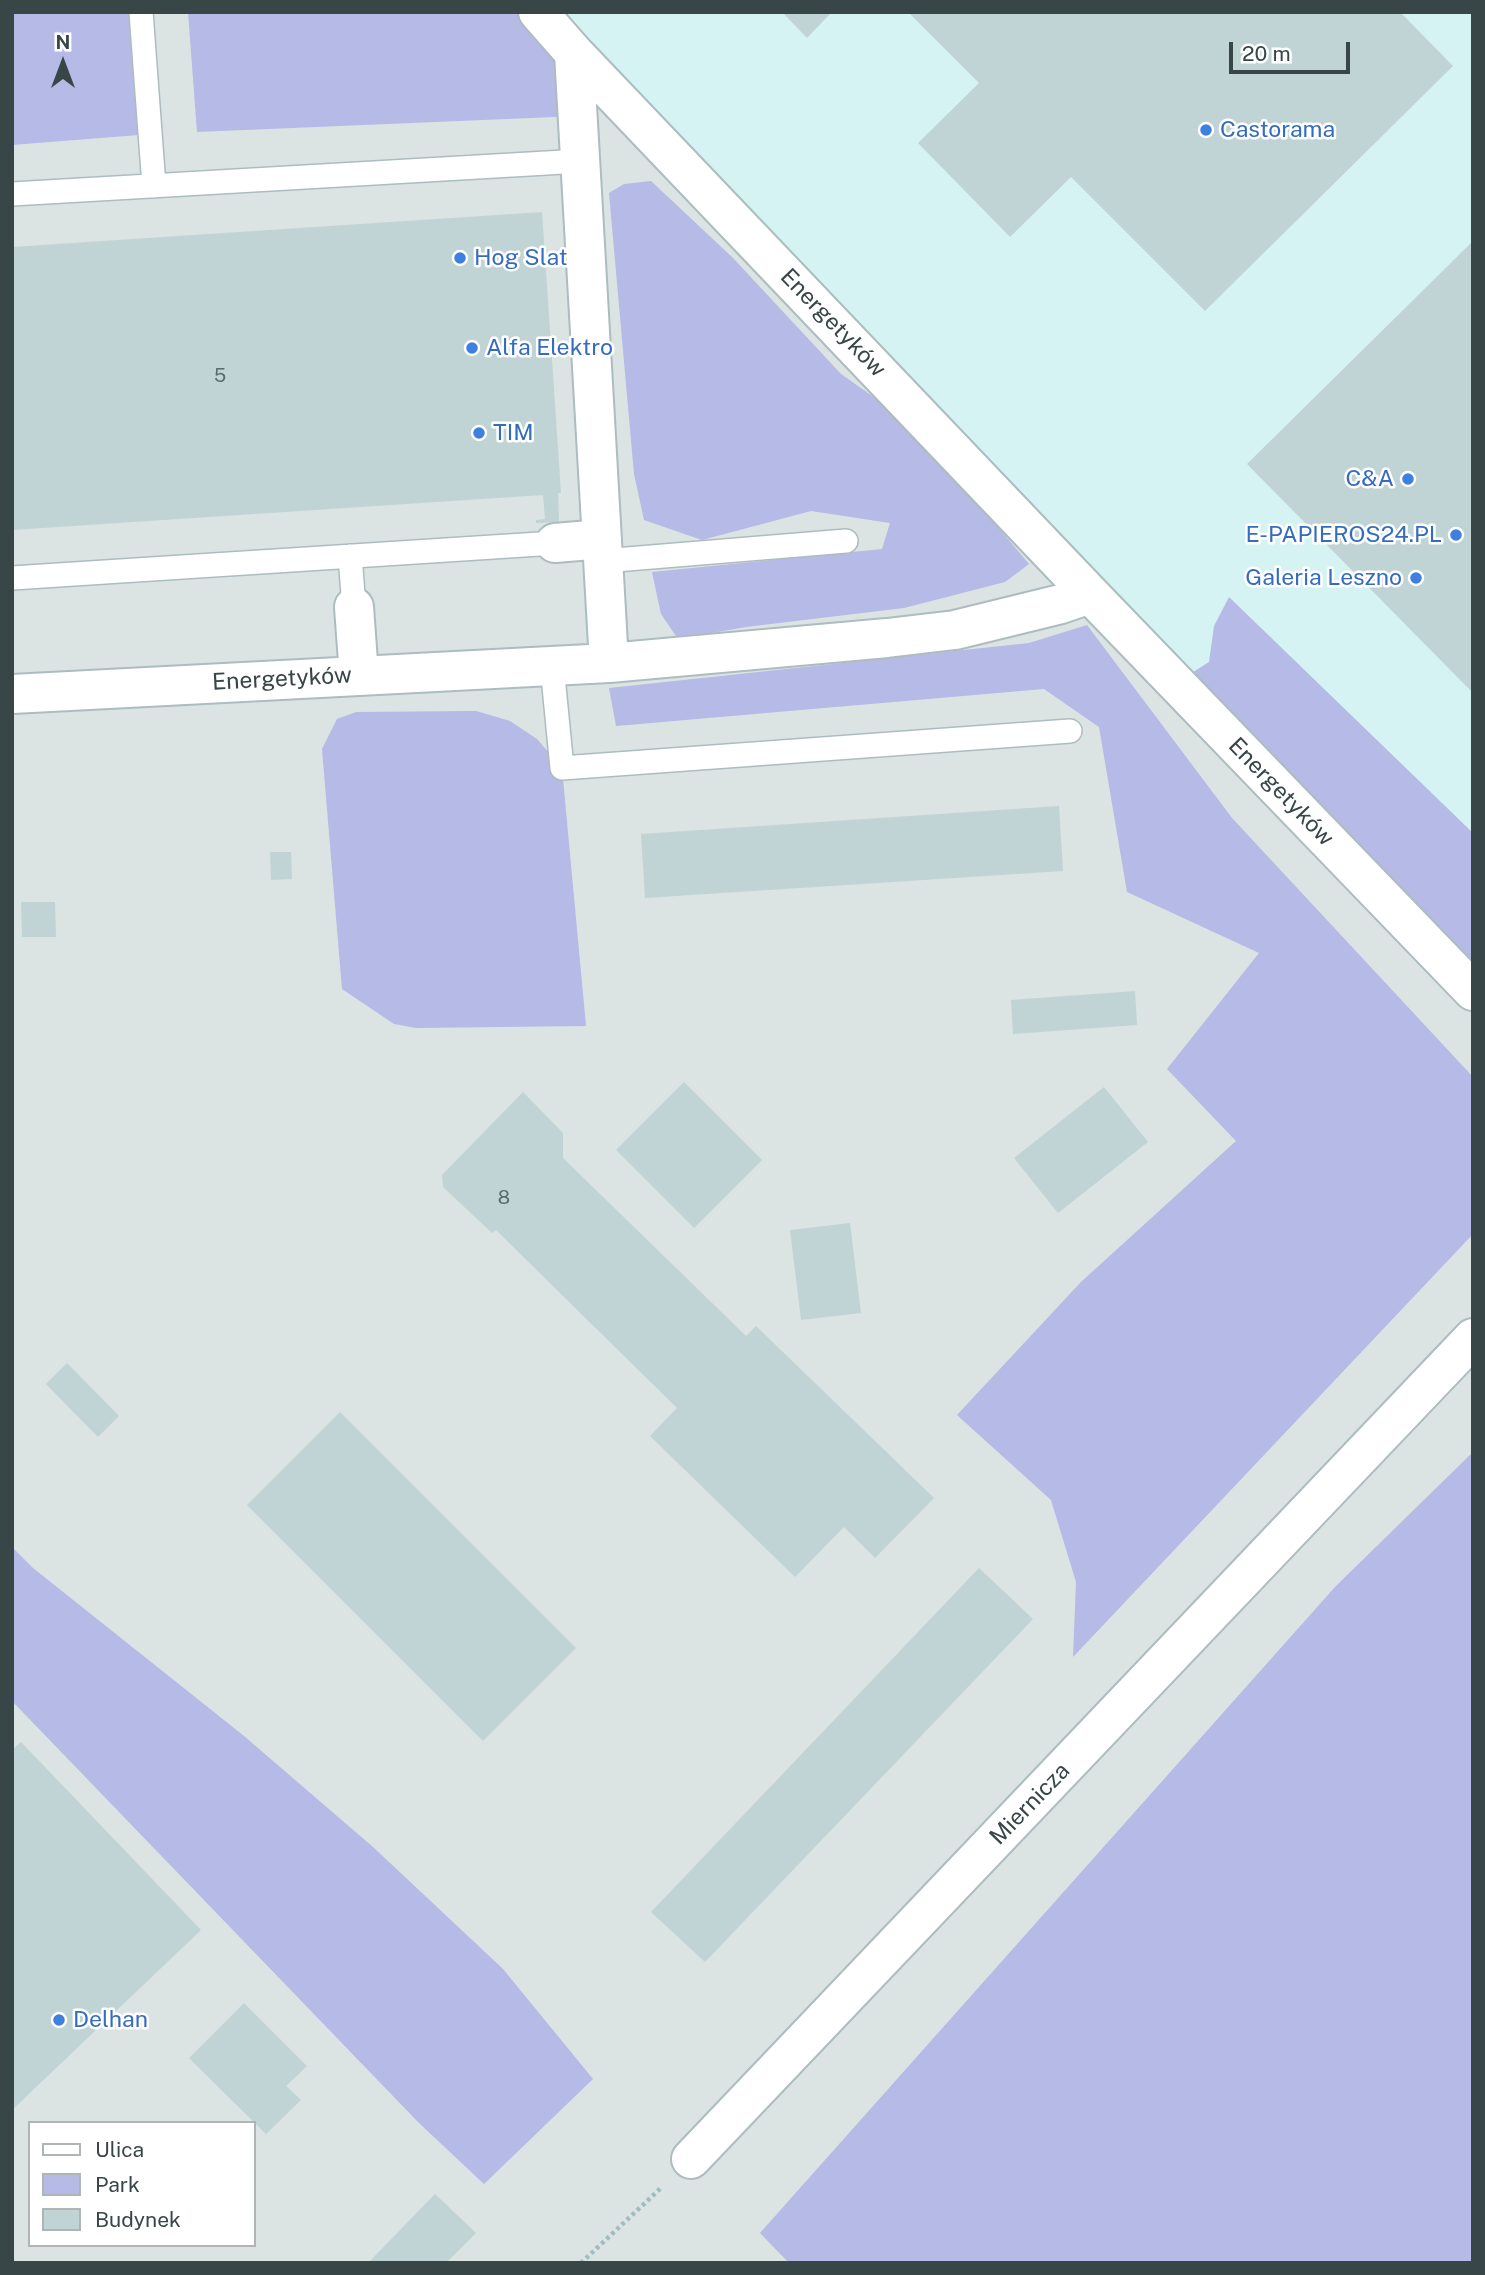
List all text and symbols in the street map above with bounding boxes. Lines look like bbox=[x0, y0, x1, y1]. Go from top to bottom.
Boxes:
north arrow bbox=[28, 28, 98, 98]
scale bar bbox=[1233, 28, 1354, 72]
text: N bbox=[56, 31, 70, 53]
text: 20 m bbox=[1242, 41, 1291, 66]
place label: Castorama bbox=[1220, 116, 1335, 144]
marker: Castorama bbox=[1198, 122, 1214, 138]
place label: Hog Slat bbox=[474, 244, 568, 272]
marker: Hog Slat bbox=[452, 250, 468, 266]
street label: Energetyków bbox=[775, 263, 891, 383]
place label: Alfa Elektro bbox=[486, 334, 613, 362]
marker: Alfa Elektro bbox=[464, 340, 480, 356]
house number: 5 bbox=[214, 365, 226, 387]
place label: TIM bbox=[493, 419, 534, 447]
marker: TIM bbox=[471, 425, 487, 441]
place label: C&A bbox=[1346, 465, 1394, 493]
marker: C&A bbox=[1400, 471, 1416, 487]
place label: E-PAPIEROS24.PL bbox=[1245, 521, 1442, 549]
marker: E-PAPIEROS24.PL bbox=[1448, 527, 1464, 543]
place label: Galeria Leszno bbox=[1245, 564, 1402, 592]
marker: Galeria Leszno bbox=[1408, 570, 1424, 586]
street label: Energetyków bbox=[212, 662, 352, 696]
street label: Energetyków bbox=[1223, 732, 1339, 852]
house number: 8 bbox=[498, 1187, 510, 1209]
street label: Miernicza bbox=[984, 1757, 1076, 1851]
place label: Delhan bbox=[73, 2006, 148, 2034]
marker: Delhan bbox=[51, 2012, 67, 2028]
legend bbox=[28, 2121, 256, 2247]
text: Ulica bbox=[95, 2137, 144, 2162]
text: Park bbox=[95, 2172, 140, 2197]
text: Budynek bbox=[95, 2207, 181, 2232]

